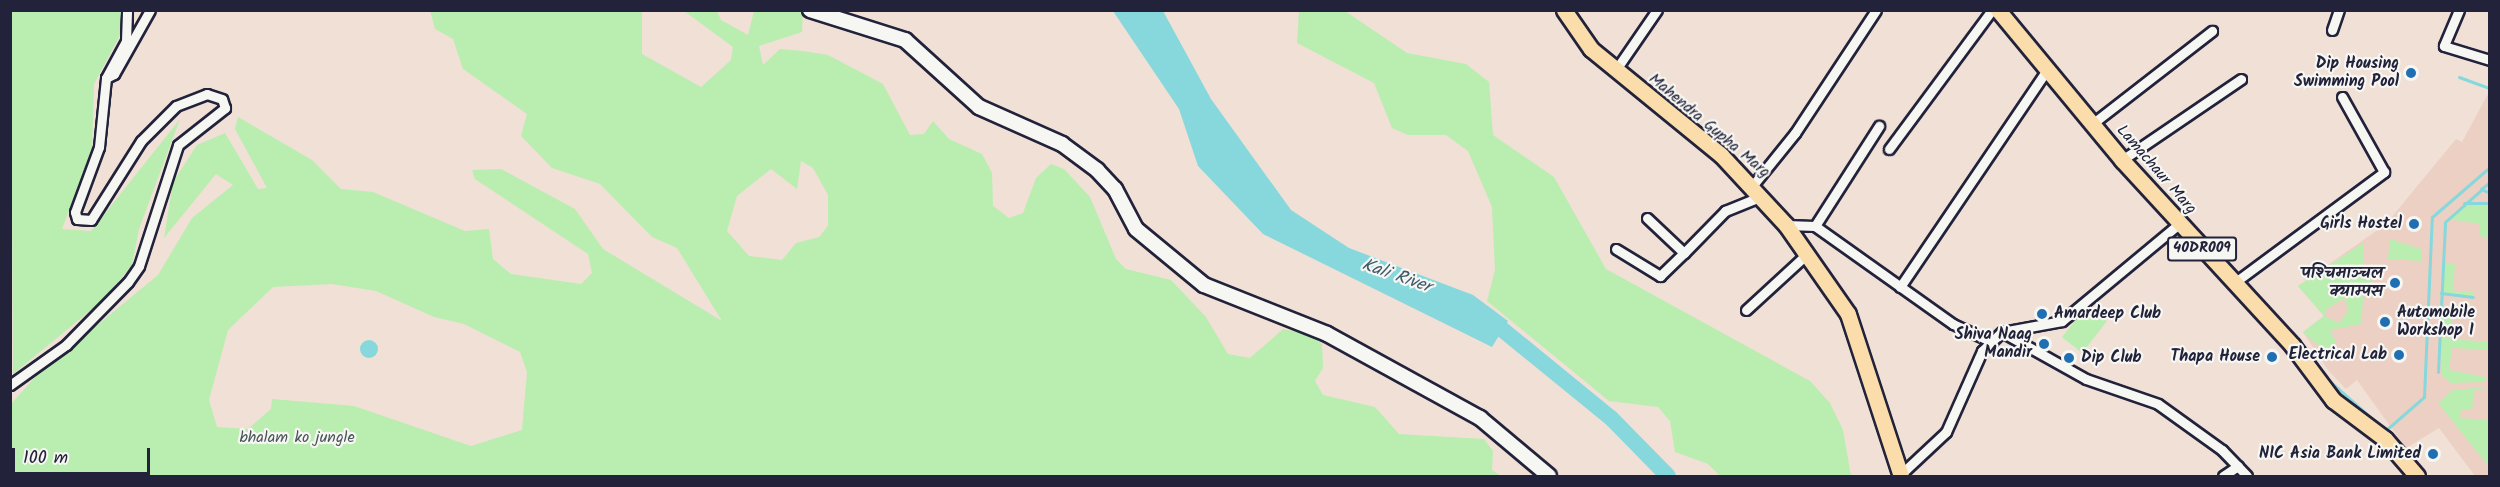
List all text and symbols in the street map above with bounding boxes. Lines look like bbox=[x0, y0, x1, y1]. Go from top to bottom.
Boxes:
place label: Dip Housing Swimming Pool bbox=[2294, 54, 2399, 92]
marker: Dip Housing Swimming Pool bbox=[2404, 66, 2418, 80]
street label: Mahendra Gupha Marg bbox=[1645, 70, 1773, 182]
street label: Lamachaur Marg bbox=[2112, 121, 2200, 219]
place label: Girls Hostel bbox=[2320, 214, 2402, 234]
marker: Girls Hostel bbox=[2407, 217, 2421, 231]
road number: 40DR009 bbox=[2166, 237, 2238, 261]
water label: Kali River bbox=[1359, 255, 1433, 299]
place label: पश्‍चिमाञ्‍चल क्याम्पस bbox=[2301, 264, 2383, 302]
marker: पश्‍चिमाञ्‍चल क्याम्पस bbox=[2388, 276, 2402, 290]
place label: Automobile Workshop I bbox=[2397, 303, 2475, 341]
place label: Amardeep Club bbox=[2054, 304, 2161, 324]
marker: Amardeep Club bbox=[2035, 307, 2049, 321]
marker: Automobile Workshop I bbox=[2378, 315, 2392, 329]
place label: Shiva Naag Mandir bbox=[1955, 325, 2032, 363]
marker: Shiva Naag Mandir bbox=[2037, 337, 2051, 351]
place label: Electrical Lab bbox=[2289, 345, 2387, 365]
place label: Thapa House bbox=[2170, 347, 2260, 367]
place label: Dip Club bbox=[2081, 348, 2142, 368]
marker: Electrical Lab bbox=[2392, 348, 2406, 362]
marker: Thapa House bbox=[2265, 350, 2279, 364]
marker: Dip Club bbox=[2062, 351, 2076, 365]
park label: bhalam ko jungle bbox=[239, 428, 355, 448]
scale bar bbox=[15, 436, 153, 474]
text: 100 m bbox=[23, 444, 68, 473]
place label: NIC Asia Bank Limited bbox=[2259, 444, 2421, 464]
marker: NIC Asia Bank Limited bbox=[2426, 447, 2440, 461]

